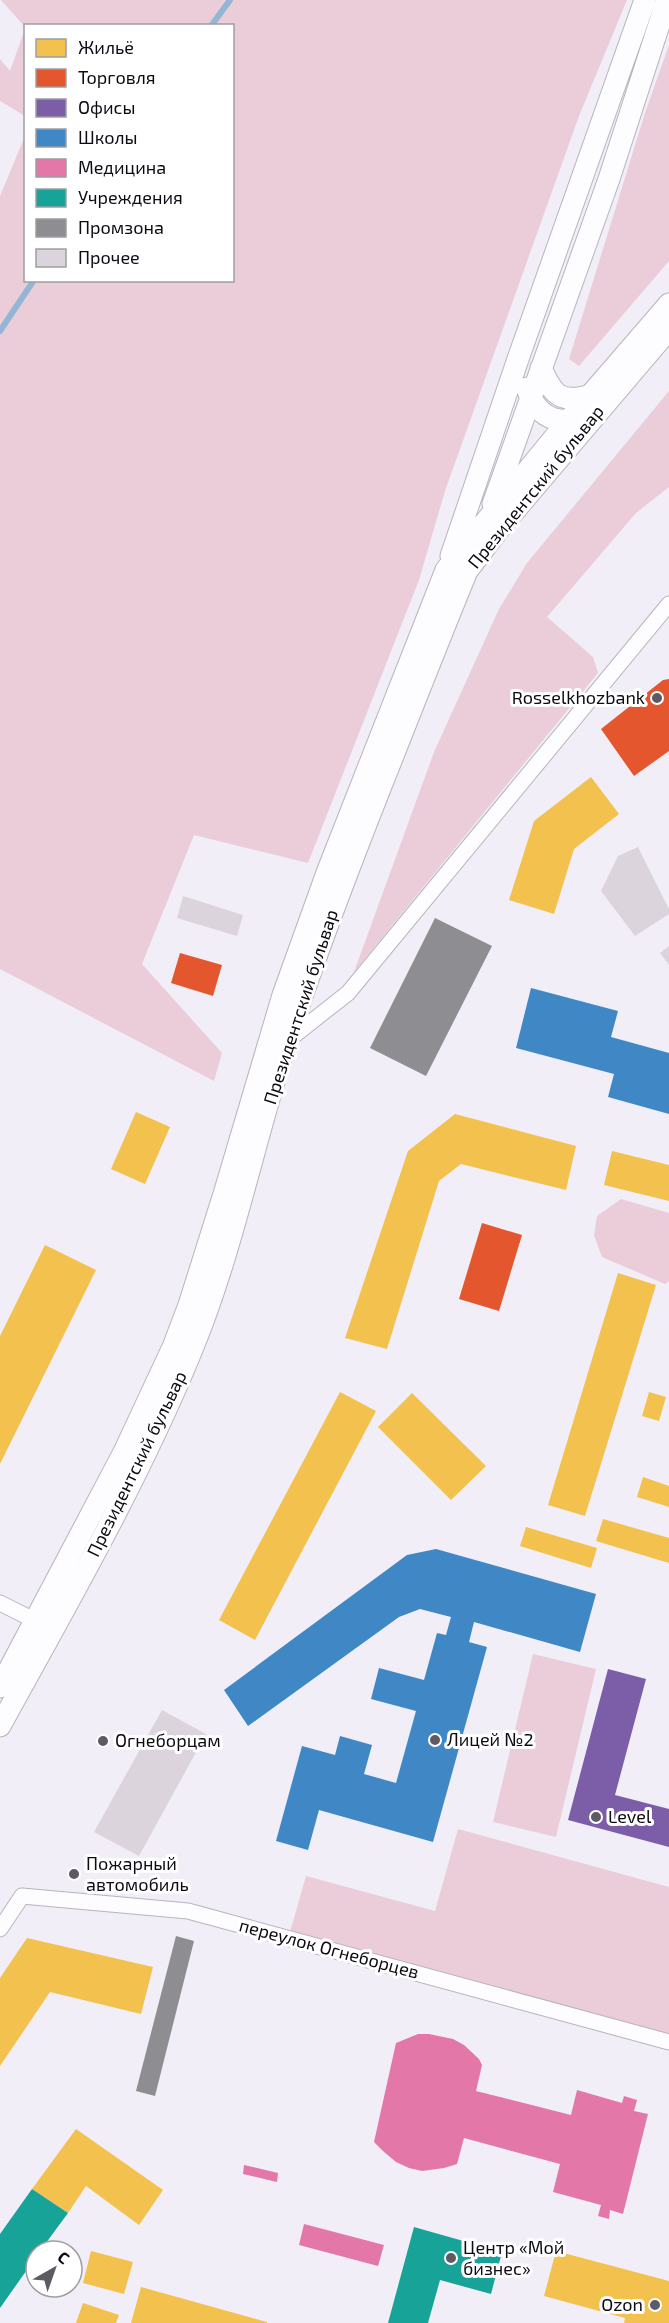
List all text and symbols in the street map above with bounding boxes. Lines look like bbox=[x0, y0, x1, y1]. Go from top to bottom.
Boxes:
legend bbox=[24, 24, 234, 282]
text: Жильё bbox=[78, 36, 134, 58]
text: Торговля bbox=[78, 66, 156, 88]
text: Офисы bbox=[78, 96, 135, 118]
text: Школы bbox=[78, 126, 138, 148]
text: Медицина bbox=[78, 156, 166, 178]
text: Учреждения bbox=[78, 186, 183, 208]
text: Промзона bbox=[78, 216, 164, 238]
text: Прочее bbox=[78, 246, 140, 268]
street label: Президентский бульвар bbox=[463, 400, 608, 572]
place label: Rosselkhozbank bbox=[512, 686, 645, 708]
marker: Rosselkhozbank bbox=[650, 691, 664, 705]
street label: Президентский бульвар bbox=[258, 906, 342, 1107]
street label: Президентский бульвар bbox=[82, 1367, 191, 1560]
place label: Лицей №2 bbox=[447, 1728, 534, 1750]
place label: Огнеборцам bbox=[115, 1729, 221, 1751]
marker: Лицей №2 bbox=[428, 1733, 442, 1747]
marker: Огнеборцам bbox=[96, 1734, 110, 1748]
place label: Level bbox=[608, 1805, 652, 1827]
marker: Level bbox=[589, 1810, 603, 1824]
place label: Пожарный автомобиль bbox=[86, 1852, 189, 1895]
marker: Пожарный автомобиль bbox=[67, 1867, 81, 1881]
street label: переулок Огнеборцев bbox=[237, 1913, 422, 1983]
place label: Центр «Мой бизнес» bbox=[463, 2236, 564, 2279]
north arrow bbox=[24, 2239, 84, 2299]
text: С bbox=[54, 2247, 74, 2267]
marker: Центр «Мой бизнес» bbox=[444, 2251, 458, 2265]
place label: Ozon bbox=[601, 2293, 643, 2315]
marker: Ozon bbox=[648, 2298, 662, 2312]

